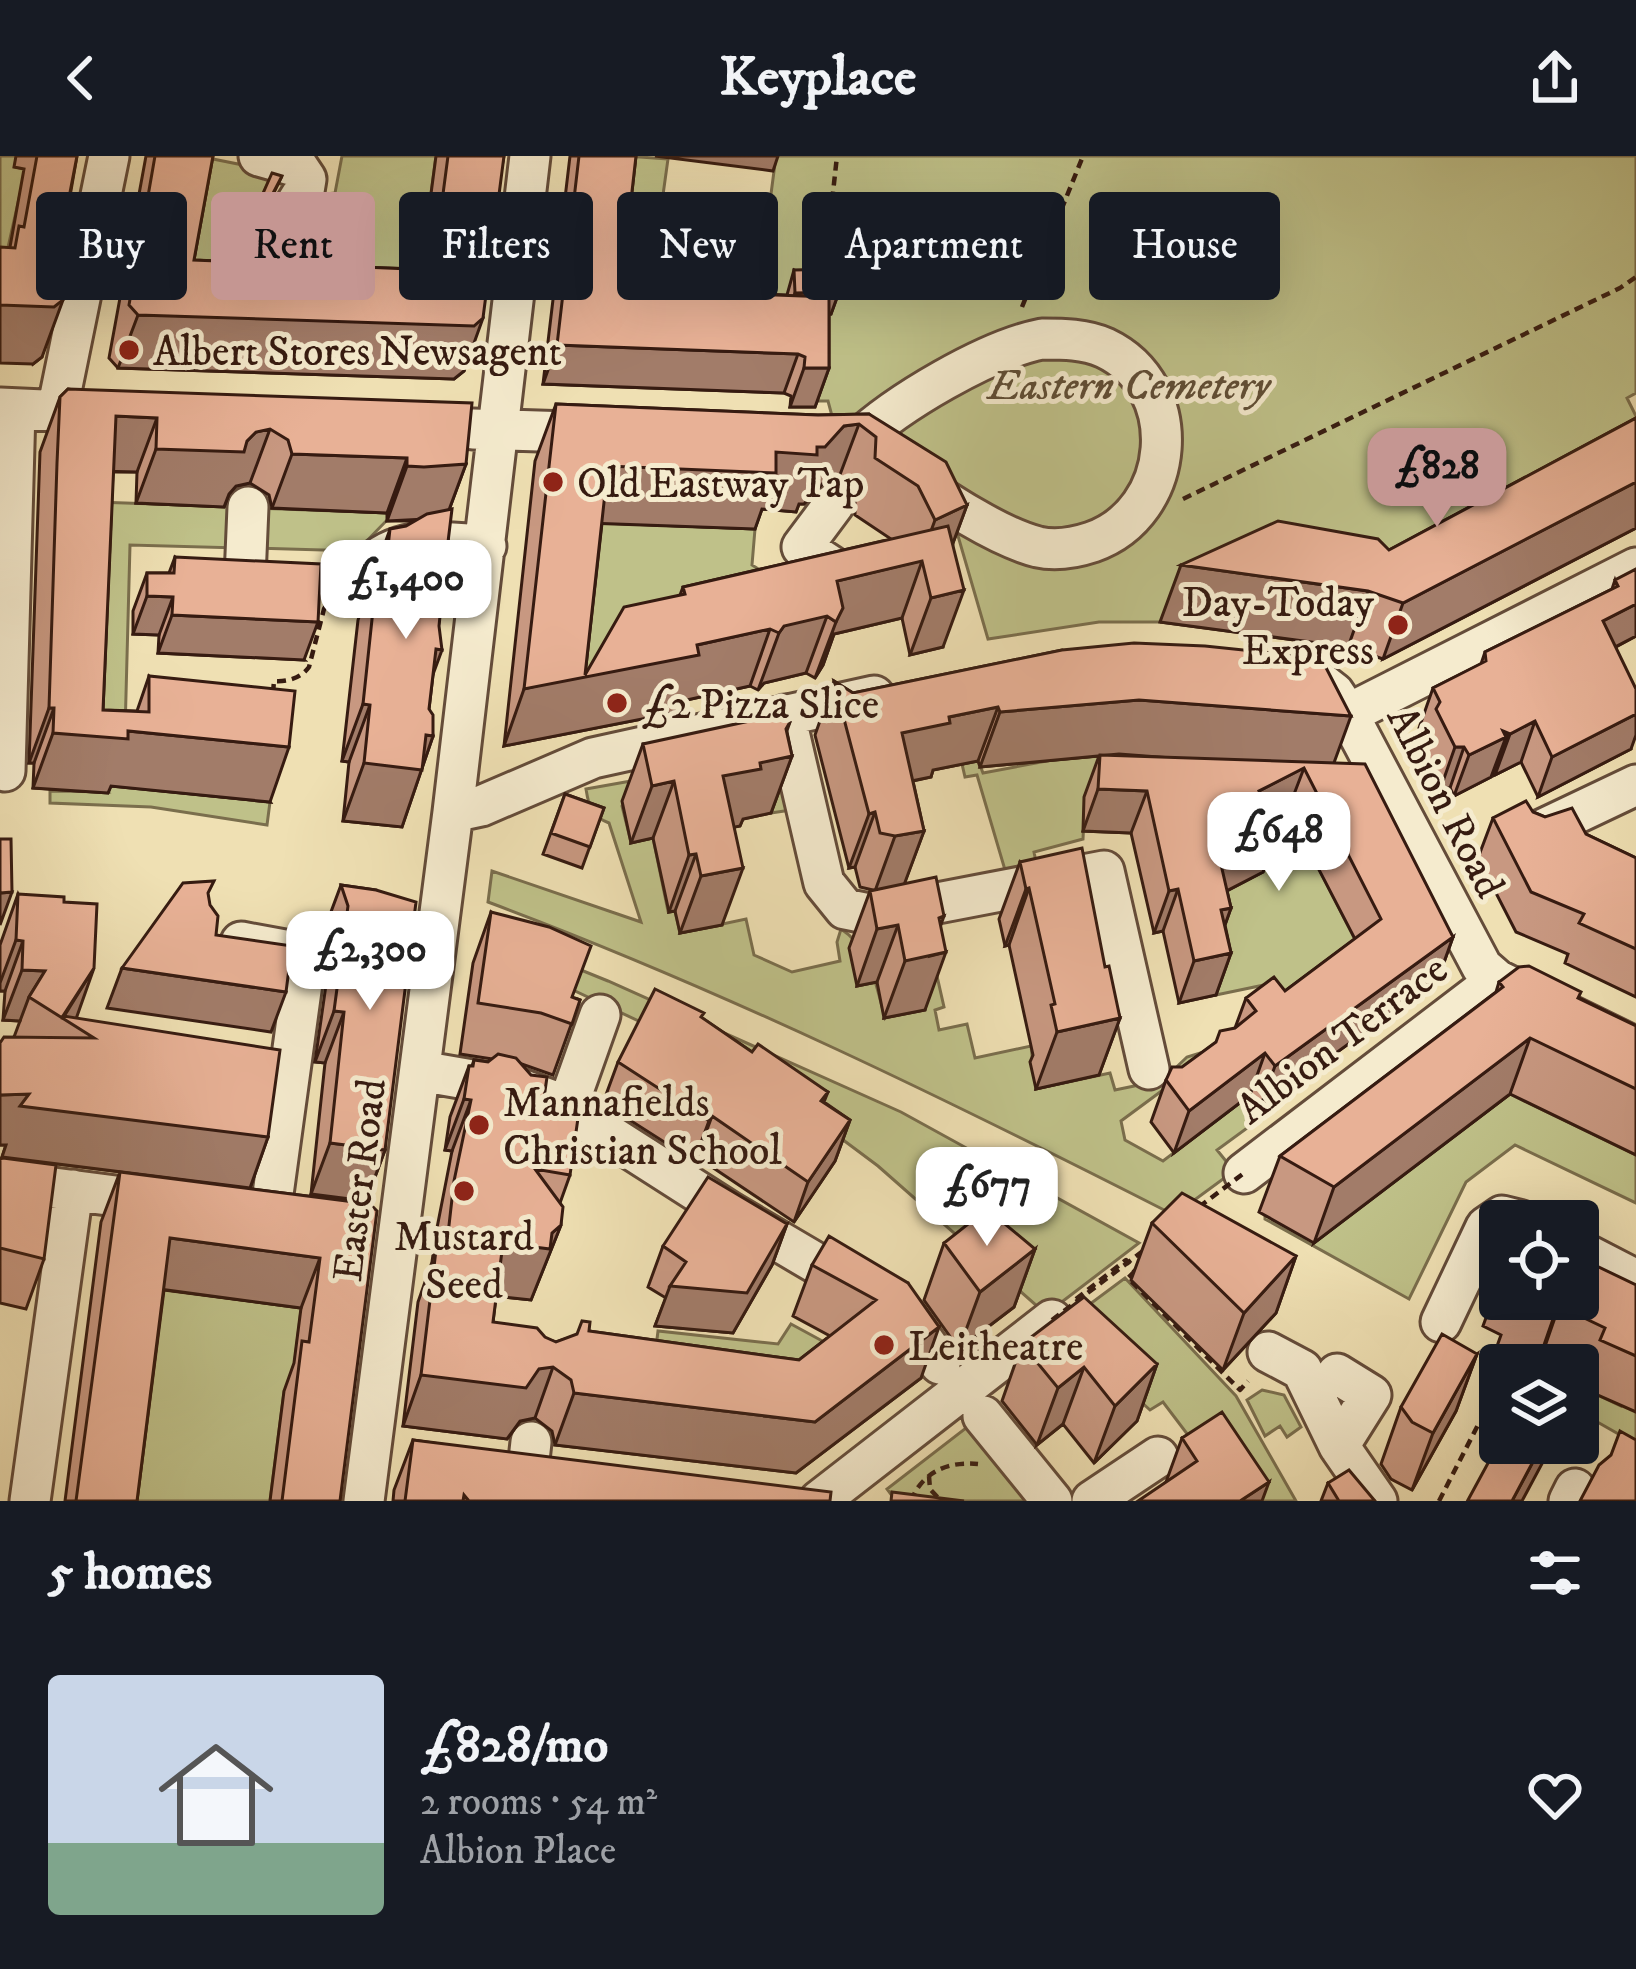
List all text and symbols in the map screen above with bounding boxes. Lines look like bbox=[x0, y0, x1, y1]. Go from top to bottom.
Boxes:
icon: back bbox=[48, 45, 114, 111]
text: Keyplace bbox=[720, 45, 916, 112]
icon: share bbox=[1522, 45, 1588, 111]
chip: Buy bbox=[36, 192, 187, 300]
chip: Rent bbox=[211, 192, 375, 300]
chip: Filters bbox=[399, 192, 593, 300]
chip: New bbox=[617, 192, 778, 300]
chip: Apartment bbox=[802, 192, 1065, 300]
chip: House bbox=[1089, 192, 1280, 300]
place label: Albert Stores Newsagent bbox=[153, 327, 562, 379]
marker: Albert Stores Newsagent bbox=[116, 337, 142, 363]
park label: Eastern Cemetery bbox=[986, 361, 1272, 413]
pin: £828 bbox=[1366, 428, 1508, 530]
text: £828 bbox=[1394, 442, 1480, 491]
place label: Old Eastway Tap bbox=[577, 459, 864, 511]
marker: Old Eastway Tap bbox=[540, 469, 566, 495]
pin: £1,400 bbox=[308, 540, 504, 642]
text: £1,400 bbox=[348, 554, 465, 603]
place label: Day-Today Express bbox=[1182, 578, 1375, 678]
marker: Day-Today Express bbox=[1385, 612, 1411, 638]
place label: £2 Pizza Slice bbox=[641, 680, 879, 732]
marker: £2 Pizza Slice bbox=[604, 690, 630, 716]
street label: Albion Road bbox=[1374, 698, 1515, 907]
pin: £648 bbox=[1208, 792, 1350, 894]
text: £648 bbox=[1234, 806, 1324, 855]
pin: £2,300 bbox=[272, 911, 468, 1013]
text: £2,300 bbox=[313, 925, 427, 974]
street label: Albion Terrace bbox=[1227, 944, 1459, 1137]
street label: Easter Road bbox=[323, 1076, 399, 1285]
place label: Mannafields Christian School bbox=[503, 1078, 782, 1178]
marker: Mannafields Christian School bbox=[466, 1112, 492, 1138]
pin: £677 bbox=[916, 1147, 1058, 1249]
text: £677 bbox=[943, 1161, 1031, 1210]
marker: Mustard Seed bbox=[451, 1178, 477, 1204]
map controls bbox=[1479, 1200, 1599, 1464]
button: locate bbox=[1479, 1200, 1599, 1320]
place label: Mustard Seed bbox=[394, 1212, 534, 1312]
place label: Leitheatre bbox=[908, 1322, 1083, 1374]
marker: Leitheatre bbox=[871, 1332, 897, 1358]
button: layers bbox=[1479, 1344, 1599, 1464]
icon: filters bbox=[1522, 1540, 1588, 1606]
text: 5 homes bbox=[48, 1541, 212, 1605]
text: £828/mo bbox=[420, 1714, 608, 1778]
icon: home bbox=[144, 1723, 288, 1867]
icon: heart bbox=[1522, 1762, 1588, 1828]
text: 2 rooms · 54 m² bbox=[420, 1778, 657, 1827]
text: Albion Place bbox=[420, 1827, 616, 1876]

